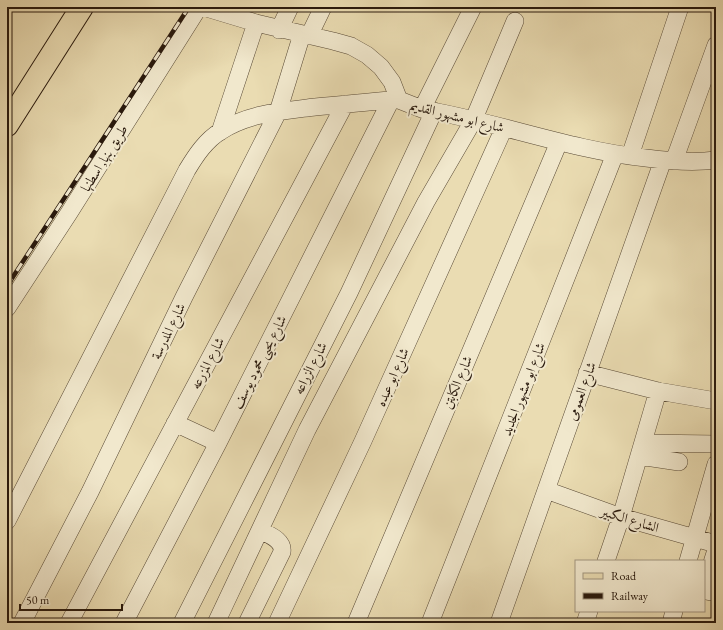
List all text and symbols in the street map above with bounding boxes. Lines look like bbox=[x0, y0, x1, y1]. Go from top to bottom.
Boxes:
street label: شارع ابو مشهور القديم bbox=[407, 96, 506, 140]
street label: طريق بنها, اسطنها bbox=[76, 121, 133, 195]
street label: شارع المدرسة bbox=[147, 300, 192, 363]
street label: شارع يحيى محمود يوسف bbox=[228, 312, 293, 413]
street label: شارع المزرعه bbox=[186, 334, 231, 393]
street label: شارع الزراعه bbox=[289, 339, 334, 399]
street label: شارع ابو مشهور الجديد bbox=[497, 340, 552, 439]
street label: شارع ابو عبده bbox=[371, 345, 416, 410]
street label: شارع الكابتن bbox=[438, 353, 479, 412]
street label: شارع العمومى bbox=[562, 359, 603, 424]
street label: الشارع الكبير bbox=[596, 501, 661, 539]
legend bbox=[575, 560, 705, 612]
text: Road bbox=[611, 568, 637, 584]
scale bar bbox=[20, 586, 122, 612]
text: Railway bbox=[611, 588, 649, 604]
text: 50 m bbox=[26, 592, 50, 608]

